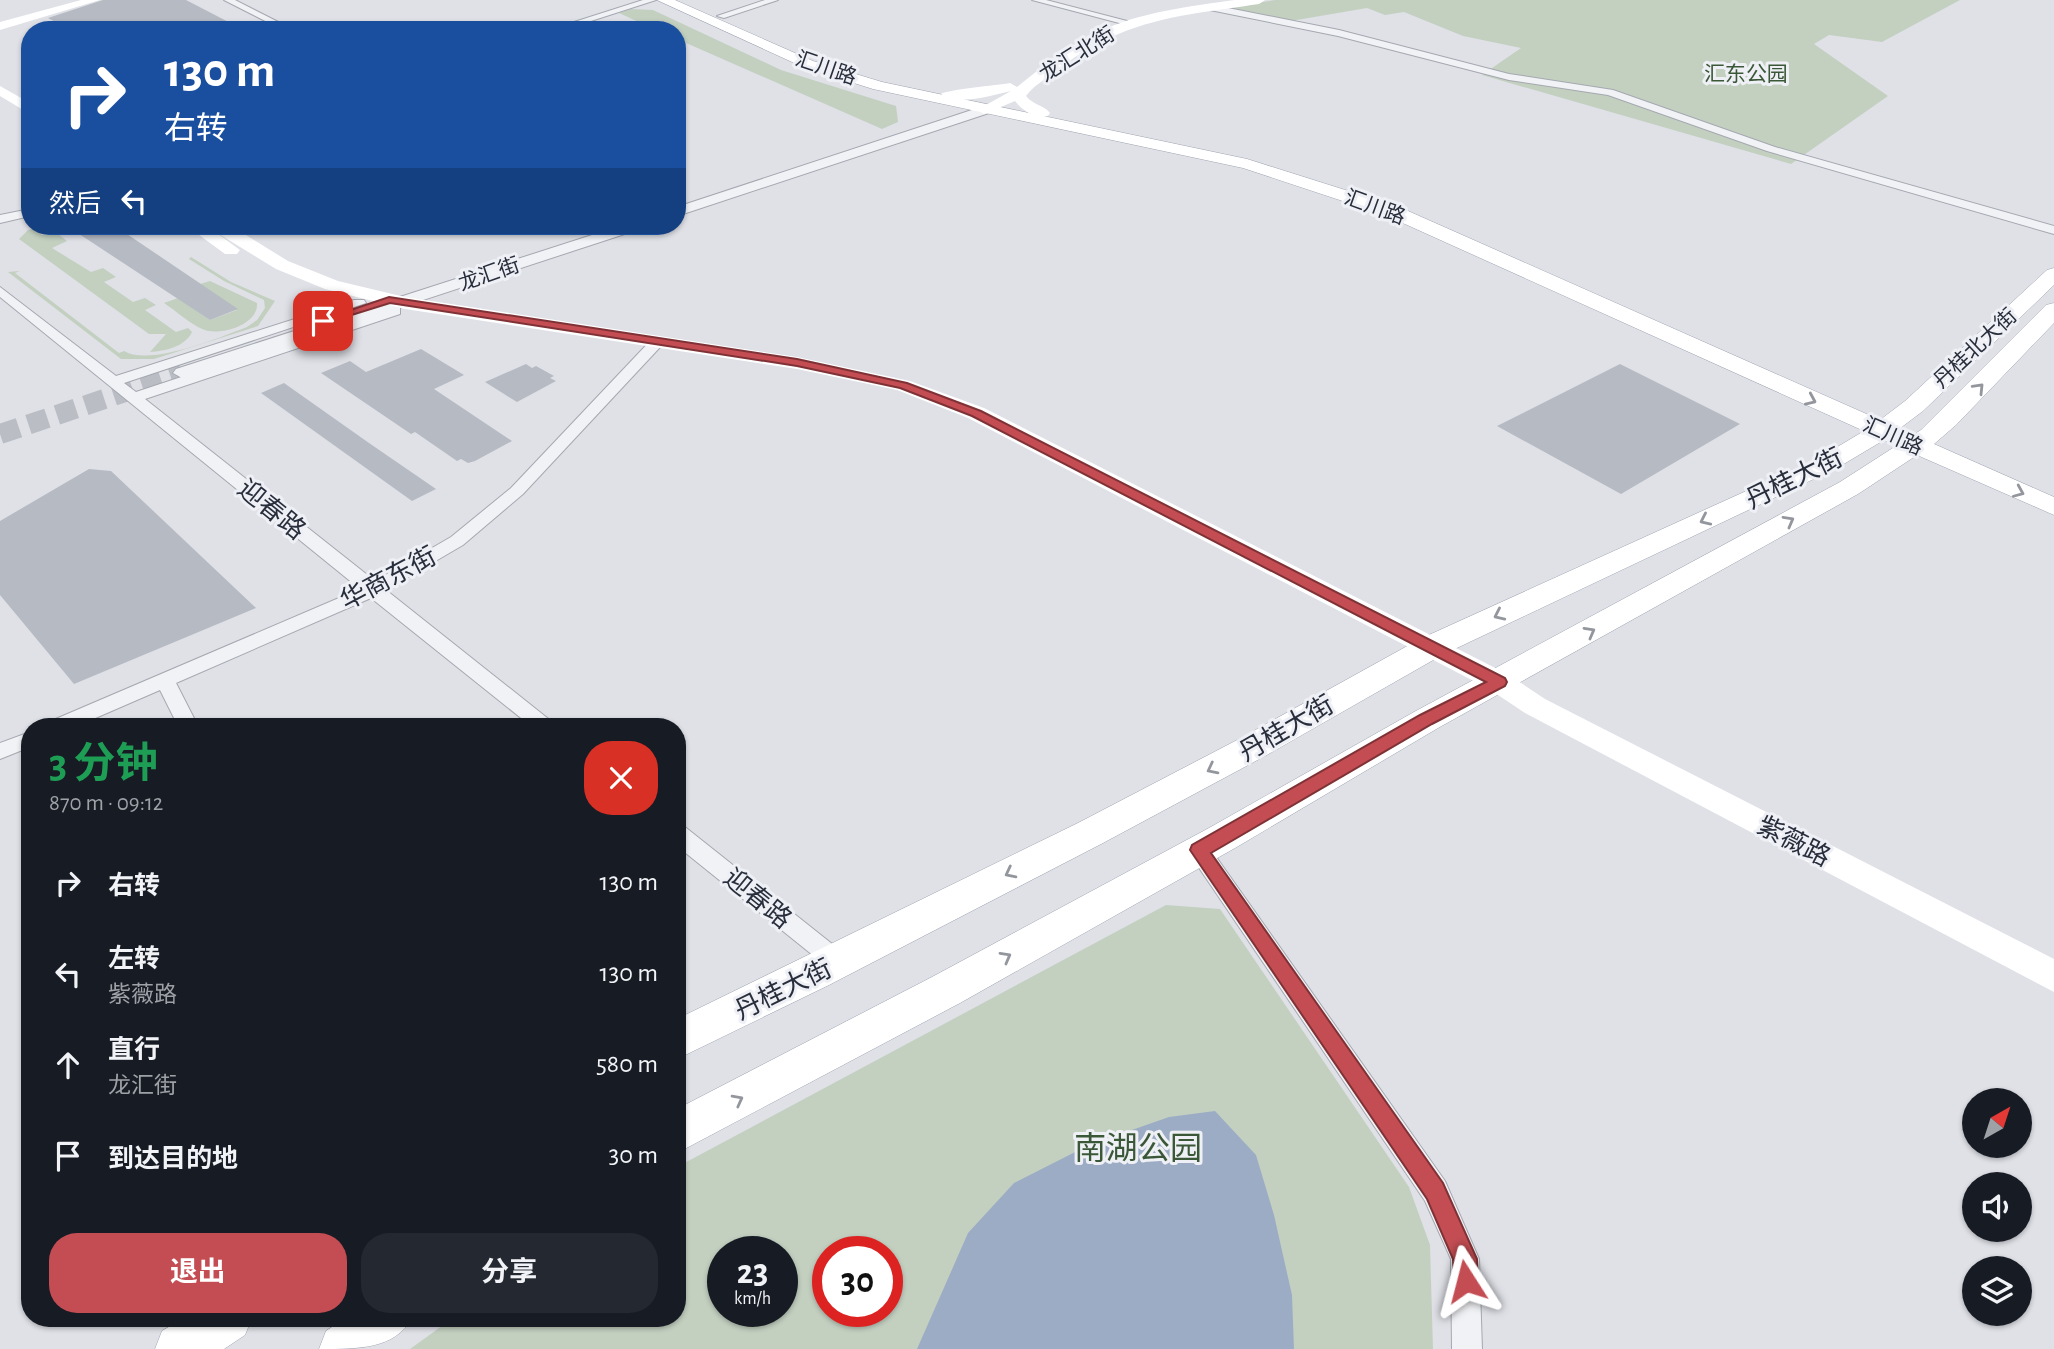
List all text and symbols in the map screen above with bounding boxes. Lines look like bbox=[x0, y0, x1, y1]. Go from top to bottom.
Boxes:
street label: 龙汇北街 bbox=[1036, 22, 1118, 86]
text: 130 m bbox=[164, 47, 275, 96]
street label: 汇川路 bbox=[793, 47, 859, 89]
icon: right bbox=[49, 49, 140, 140]
park label: 汇东公园 bbox=[1704, 63, 1788, 85]
text: 右转 bbox=[164, 113, 228, 145]
icon: left bbox=[115, 182, 153, 220]
street label: 汇川路 bbox=[1342, 186, 1408, 228]
text: 然后 bbox=[49, 191, 101, 217]
street label: 龙汇街 bbox=[456, 253, 522, 295]
pin bbox=[293, 291, 353, 351]
icon: arrive bbox=[304, 302, 342, 340]
street label: 丹桂北大街 bbox=[1929, 304, 2021, 392]
one-way arrow bbox=[1970, 383, 1983, 396]
one-way arrow bbox=[1804, 391, 1816, 405]
street label: 汇川路 bbox=[1860, 413, 1926, 459]
street label: 丹桂大街 bbox=[1742, 444, 1847, 513]
street label: 迎春路 bbox=[233, 474, 310, 544]
one-way arrow bbox=[2012, 483, 2024, 497]
one-way arrow bbox=[1700, 512, 1712, 526]
one-way arrow bbox=[1782, 516, 1794, 529]
street label: 华商东街 bbox=[336, 542, 440, 615]
one-way arrow bbox=[1494, 607, 1506, 621]
one-way arrow bbox=[1583, 627, 1595, 640]
street label: 丹桂大街 bbox=[1234, 691, 1338, 766]
button: close bbox=[584, 741, 658, 815]
text: 3 分钟 bbox=[49, 743, 157, 785]
one-way arrow bbox=[1207, 761, 1219, 775]
text: 870 m · 09:12 bbox=[49, 792, 163, 815]
street label: 紫薇路 bbox=[1753, 812, 1835, 871]
street label: 迎春路 bbox=[719, 863, 796, 933]
icon: right bbox=[49, 864, 87, 902]
one-way arrow bbox=[1005, 865, 1017, 879]
text: 130 m bbox=[600, 869, 658, 895]
text: 右转 bbox=[108, 873, 160, 899]
text: 左转 bbox=[108, 946, 160, 972]
one-way arrow bbox=[999, 952, 1011, 965]
icon: left bbox=[49, 955, 87, 993]
street label: 丹桂大街 bbox=[731, 955, 836, 1024]
text: 130 m bbox=[600, 960, 658, 986]
text: 紫薇路 bbox=[108, 984, 177, 1007]
text: 直行 bbox=[108, 1037, 160, 1063]
icon: ahead bbox=[49, 1046, 87, 1084]
text: 580 m bbox=[596, 1051, 658, 1077]
text: 龙汇街 bbox=[108, 1075, 177, 1098]
north arrow bbox=[1962, 1088, 2032, 1158]
map controls bbox=[1962, 1088, 2032, 1326]
one-way arrow bbox=[730, 1095, 743, 1109]
park label: 南湖公园 bbox=[1074, 1131, 1202, 1165]
icon: arrive bbox=[49, 1137, 87, 1175]
text: 30 m bbox=[608, 1142, 658, 1168]
text: 到达目的地 bbox=[108, 1146, 238, 1172]
button: sound bbox=[1962, 1172, 2032, 1242]
button: 退出 bbox=[49, 1233, 347, 1313]
button: 分享 bbox=[361, 1233, 658, 1313]
speed limit sign: 30 bbox=[812, 1236, 903, 1327]
position arrow bbox=[1429, 1244, 1503, 1318]
text: 23 bbox=[737, 1255, 768, 1290]
button: layers bbox=[1962, 1256, 2032, 1326]
text: km/h bbox=[734, 1290, 771, 1308]

